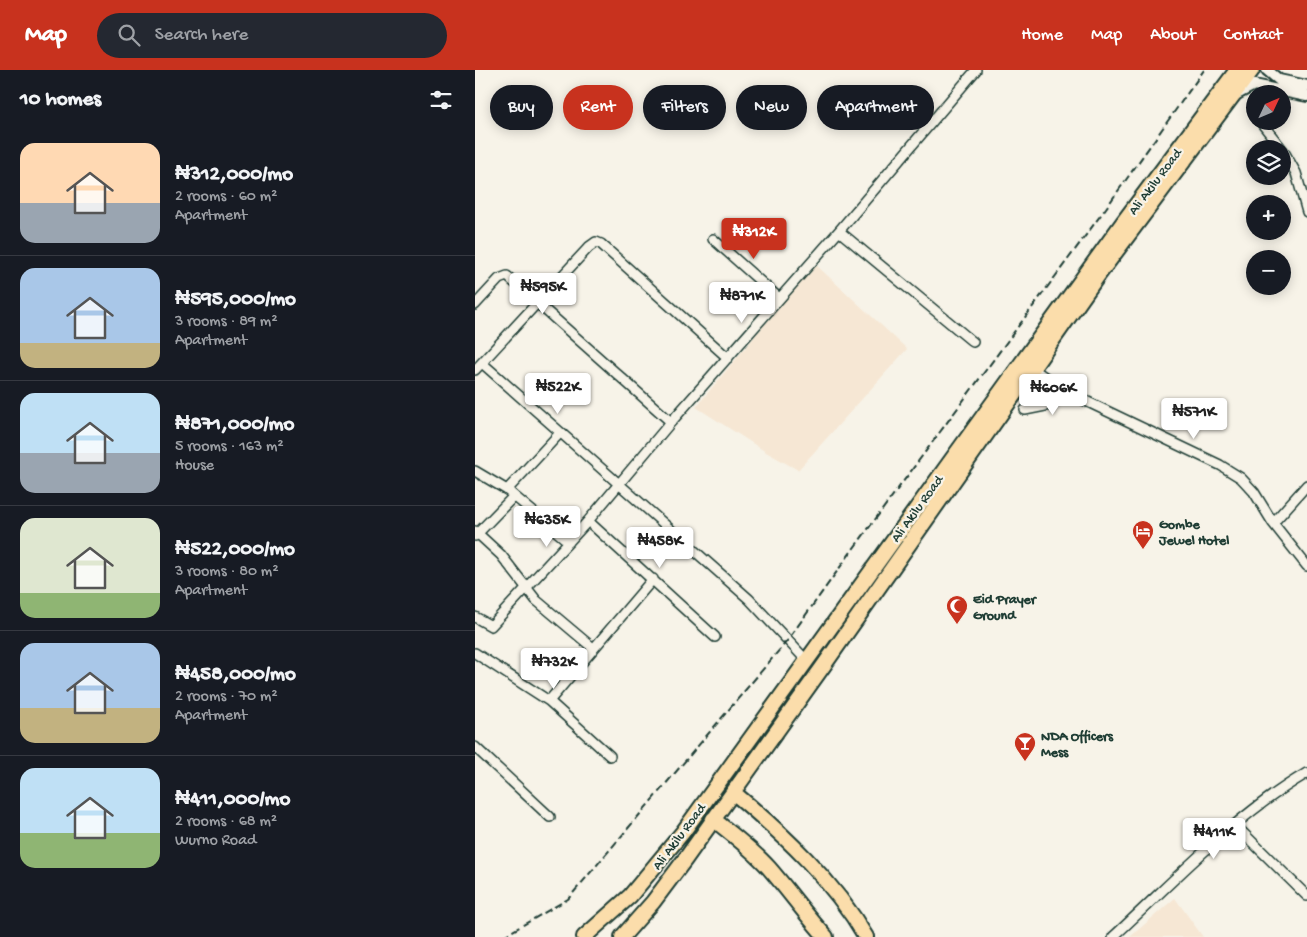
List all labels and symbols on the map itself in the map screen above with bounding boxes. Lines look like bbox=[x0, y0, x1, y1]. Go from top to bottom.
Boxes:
north arrow bbox=[1246, 85, 1291, 130]
street label: Ali Akilu Road bbox=[1126, 145, 1188, 219]
pin: ₦312K bbox=[719, 218, 789, 260]
pin: ₦595K bbox=[508, 272, 578, 315]
pin: ₦871K bbox=[707, 282, 777, 324]
pin: ₦522K bbox=[523, 372, 593, 415]
pin: ₦606K bbox=[1018, 374, 1088, 416]
pin: ₦571K bbox=[1159, 398, 1229, 440]
street label: Ali Akilu Road bbox=[888, 471, 949, 546]
pin: ₦635K bbox=[512, 506, 582, 548]
place label: Gombe Jewel Hotel bbox=[1158, 517, 1229, 550]
hotel icon: Gombe Jewel Hotel bbox=[1131, 519, 1155, 550]
pin: ₦458K bbox=[625, 526, 695, 569]
place label: Eid Prayer Ground bbox=[973, 592, 1038, 625]
mosque icon: Eid Prayer Ground bbox=[945, 594, 969, 625]
pin: ₦732K bbox=[519, 648, 589, 690]
place label: NDA Officers Mess bbox=[1041, 729, 1114, 762]
bar icon: NDA Officers Mess bbox=[1013, 731, 1037, 762]
street label: Ali Akilu Road bbox=[650, 800, 712, 874]
pin: ₦411K bbox=[1179, 818, 1249, 860]

